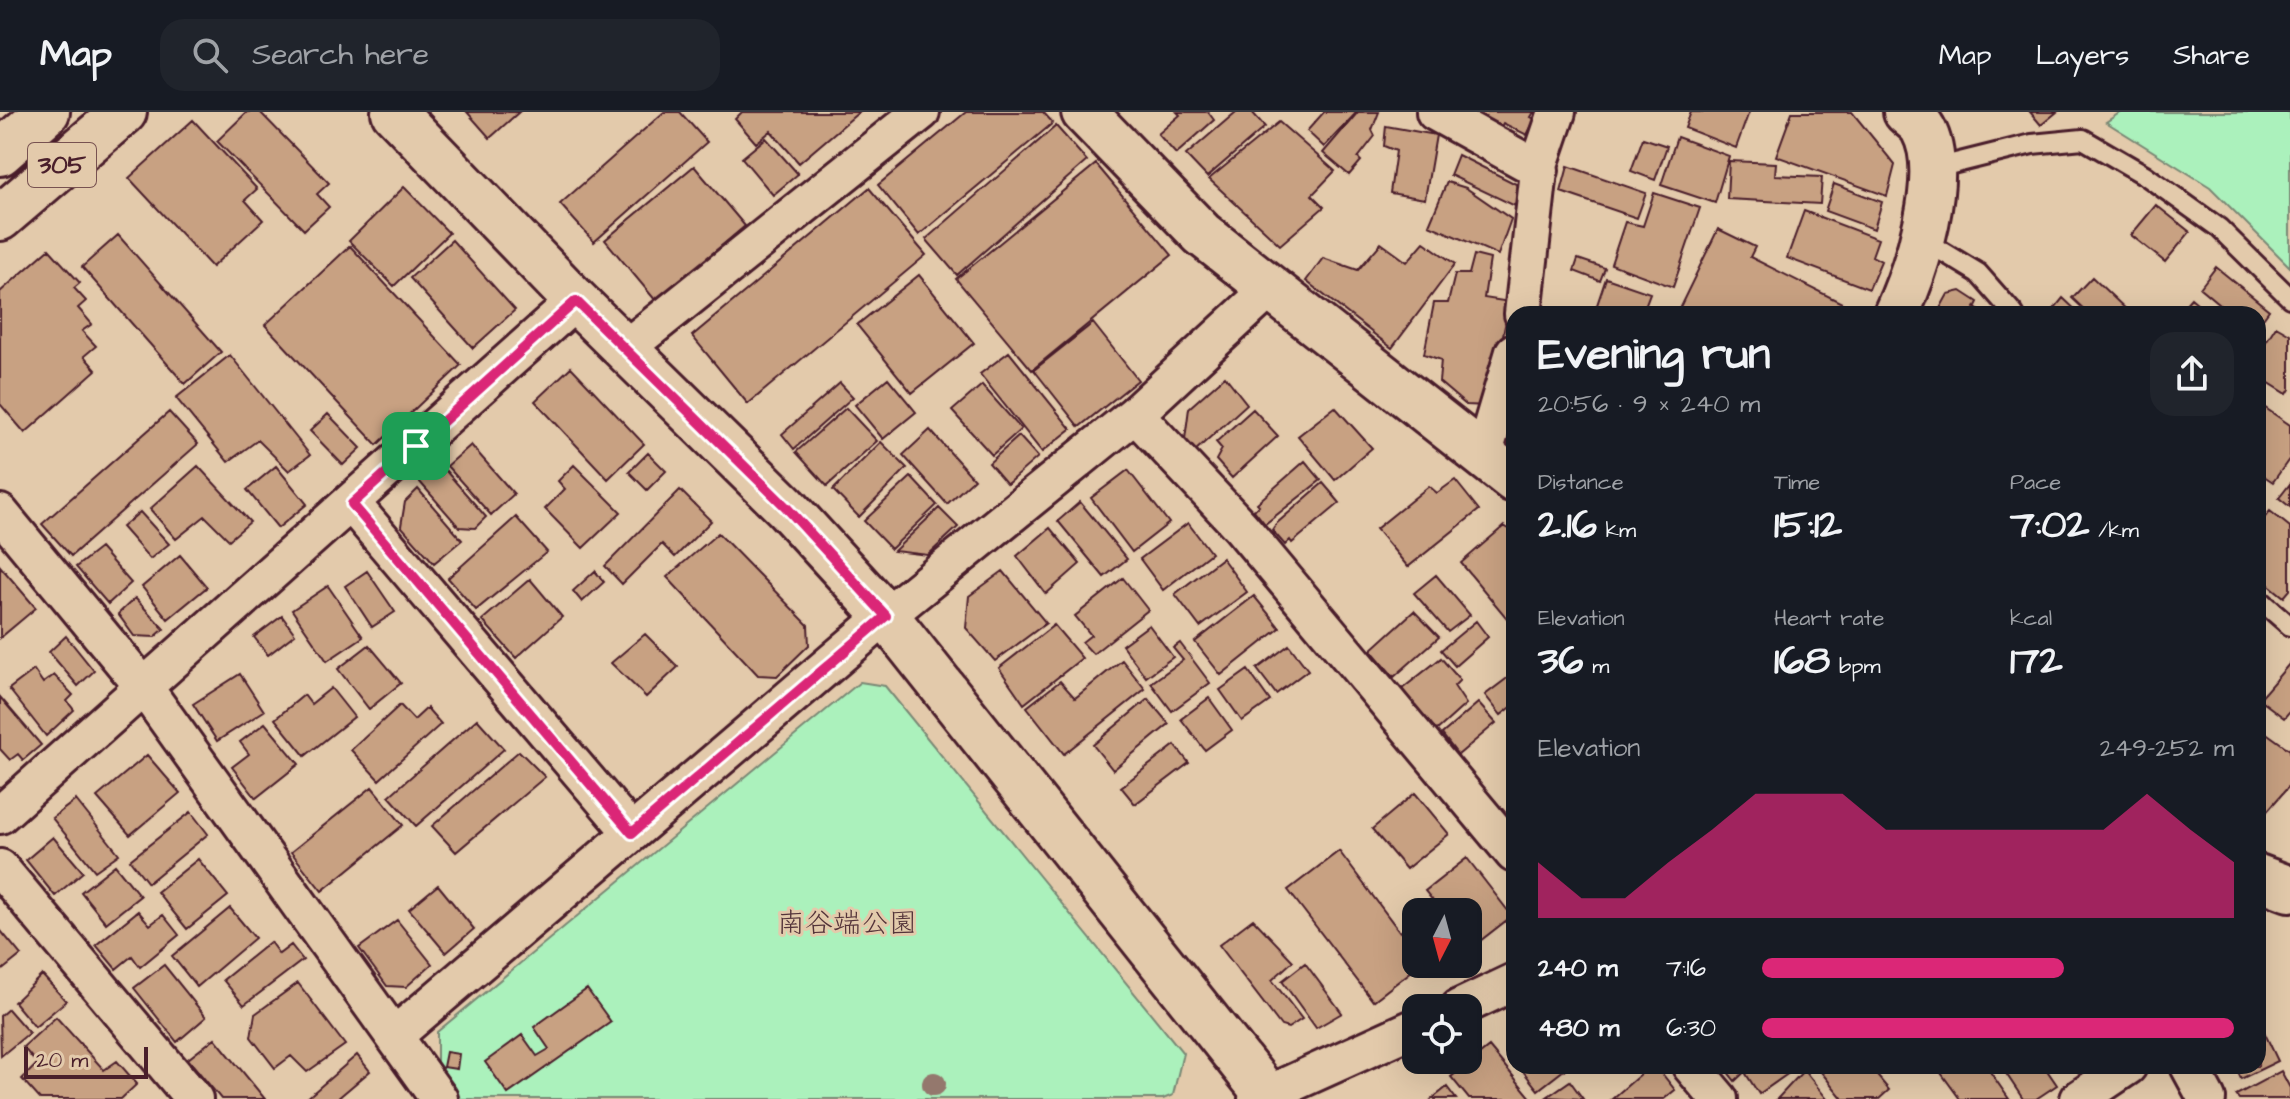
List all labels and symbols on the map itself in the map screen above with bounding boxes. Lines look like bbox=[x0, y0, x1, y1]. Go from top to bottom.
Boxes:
road number: 305 bbox=[28, 143, 96, 187]
pin bbox=[382, 412, 450, 480]
north arrow bbox=[1402, 898, 1482, 978]
park label: 南谷端公園 bbox=[777, 904, 917, 943]
scale bar bbox=[24, 1043, 148, 1079]

